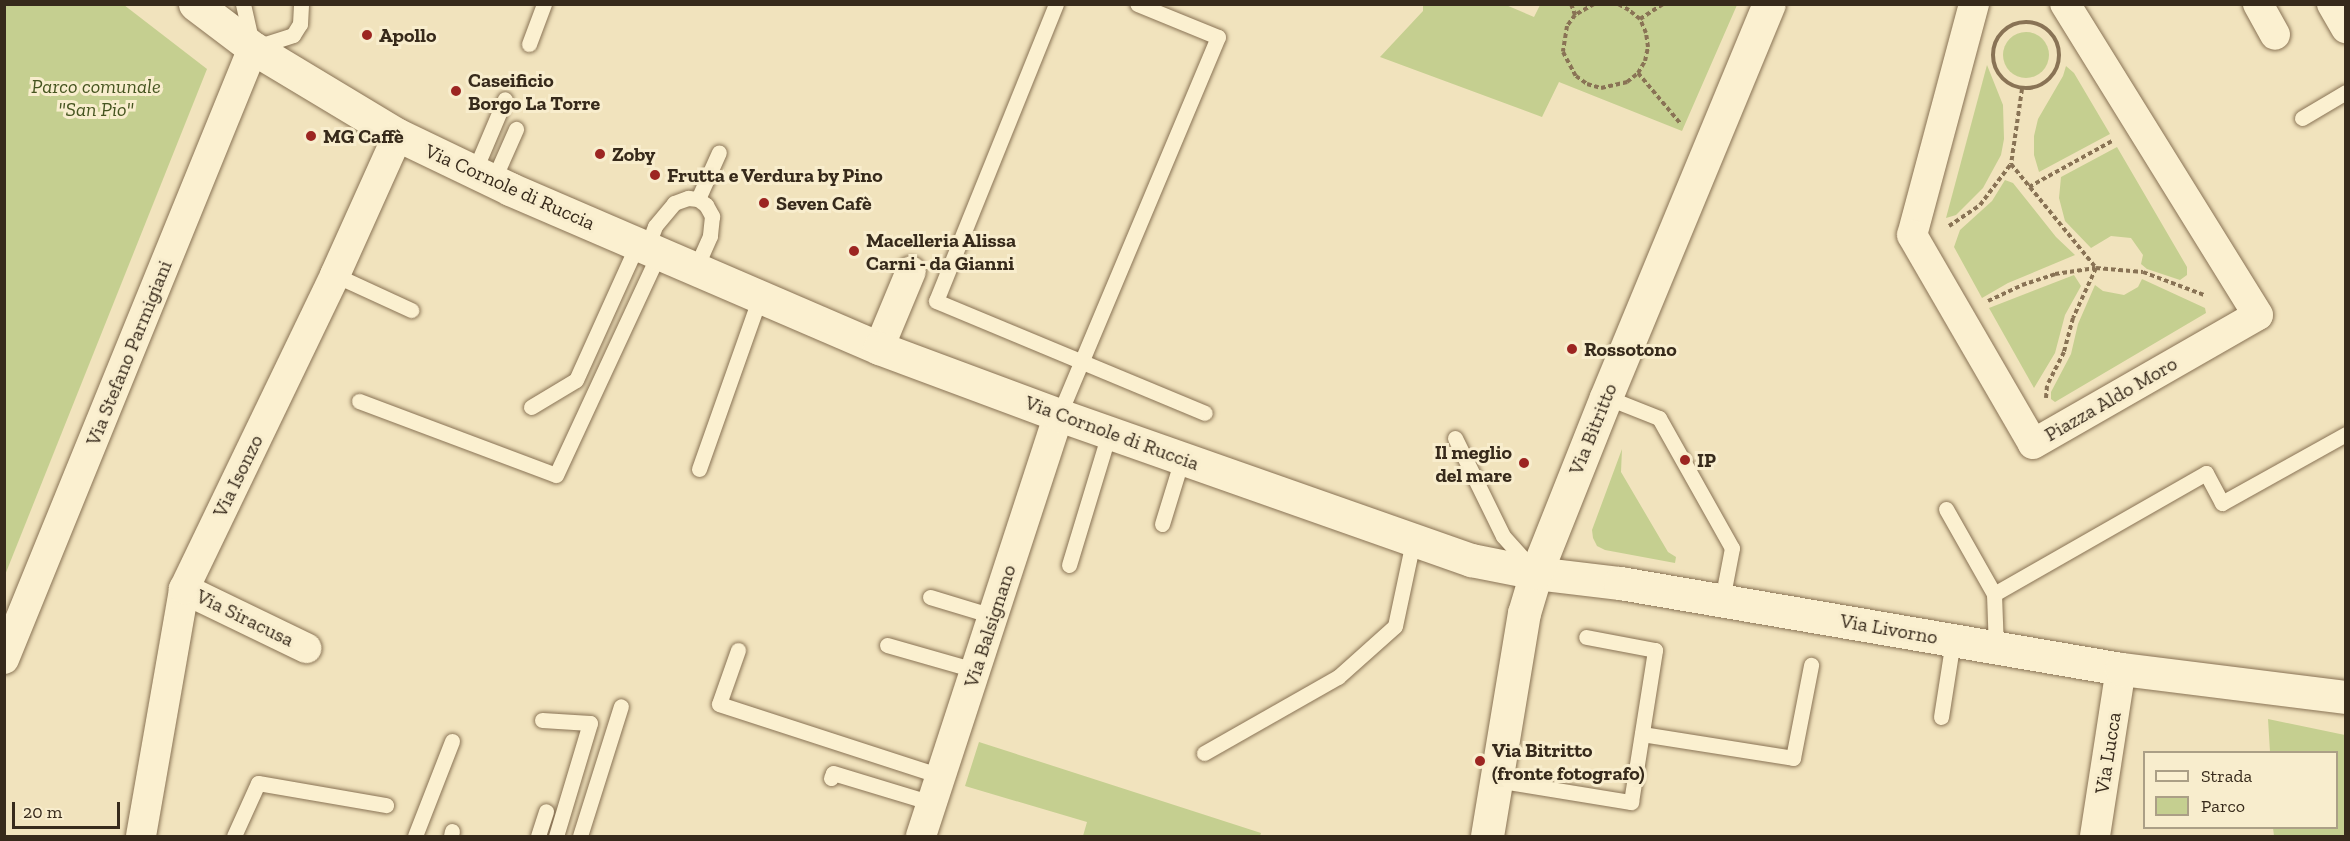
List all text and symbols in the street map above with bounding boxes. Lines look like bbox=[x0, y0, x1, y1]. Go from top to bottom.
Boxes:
place label: Apollo bbox=[379, 23, 436, 47]
marker: Apollo bbox=[360, 28, 374, 42]
place label: Caseificio Borgo La Torre bbox=[468, 68, 600, 115]
park label: Parco comunale "San Pio" bbox=[31, 75, 161, 122]
marker: Caseificio Borgo La Torre bbox=[449, 84, 463, 98]
place label: MG Caffè bbox=[323, 124, 404, 148]
marker: MG Caffè bbox=[304, 129, 318, 143]
street label: Via Cornole di Ruccia bbox=[421, 139, 599, 235]
place label: Zoby bbox=[612, 142, 655, 166]
marker: Zoby bbox=[593, 147, 607, 161]
place label: Frutta e Verdura by Pino bbox=[667, 163, 884, 187]
marker: Frutta e Verdura by Pino bbox=[648, 168, 662, 182]
place label: Seven Cafè bbox=[776, 191, 872, 215]
marker: Seven Cafè bbox=[757, 196, 771, 210]
place label: Macelleria Alissa Carni - da Gianni bbox=[866, 228, 1017, 275]
marker: Macelleria Alissa Carni - da Gianni bbox=[847, 244, 861, 258]
street label: Via Stefano Parmigiani bbox=[81, 257, 177, 449]
place label: Rossotono bbox=[1584, 337, 1677, 361]
marker: Rossotono bbox=[1565, 342, 1579, 356]
street label: Piazza Aldo Moro bbox=[2040, 351, 2182, 447]
street label: Via Bitritto bbox=[1564, 380, 1622, 478]
street label: Via Cornole di Ruccia bbox=[1022, 390, 1202, 476]
street label: Via Isonzo bbox=[208, 431, 268, 521]
place label: Il meglio del mare bbox=[1435, 440, 1512, 487]
place label: IP bbox=[1697, 448, 1716, 472]
marker: IP bbox=[1678, 453, 1692, 467]
marker: Il meglio del mare bbox=[1517, 456, 1531, 470]
street label: Via Balsignano bbox=[959, 562, 1021, 690]
street label: Via Siracusa bbox=[192, 584, 298, 652]
street label: Via Livorno bbox=[1838, 609, 1940, 649]
street label: Via Lucca bbox=[2090, 710, 2126, 796]
place label: Via Bitritto (fronte fotografo) bbox=[1492, 738, 1644, 785]
legend bbox=[2143, 751, 2338, 829]
marker: Via Bitritto (fronte fotografo) bbox=[1473, 754, 1487, 768]
text: Strada bbox=[2201, 765, 2252, 787]
scale bar bbox=[15, 790, 123, 828]
text: Parco bbox=[2201, 795, 2245, 817]
text: 20 m bbox=[23, 801, 62, 823]

